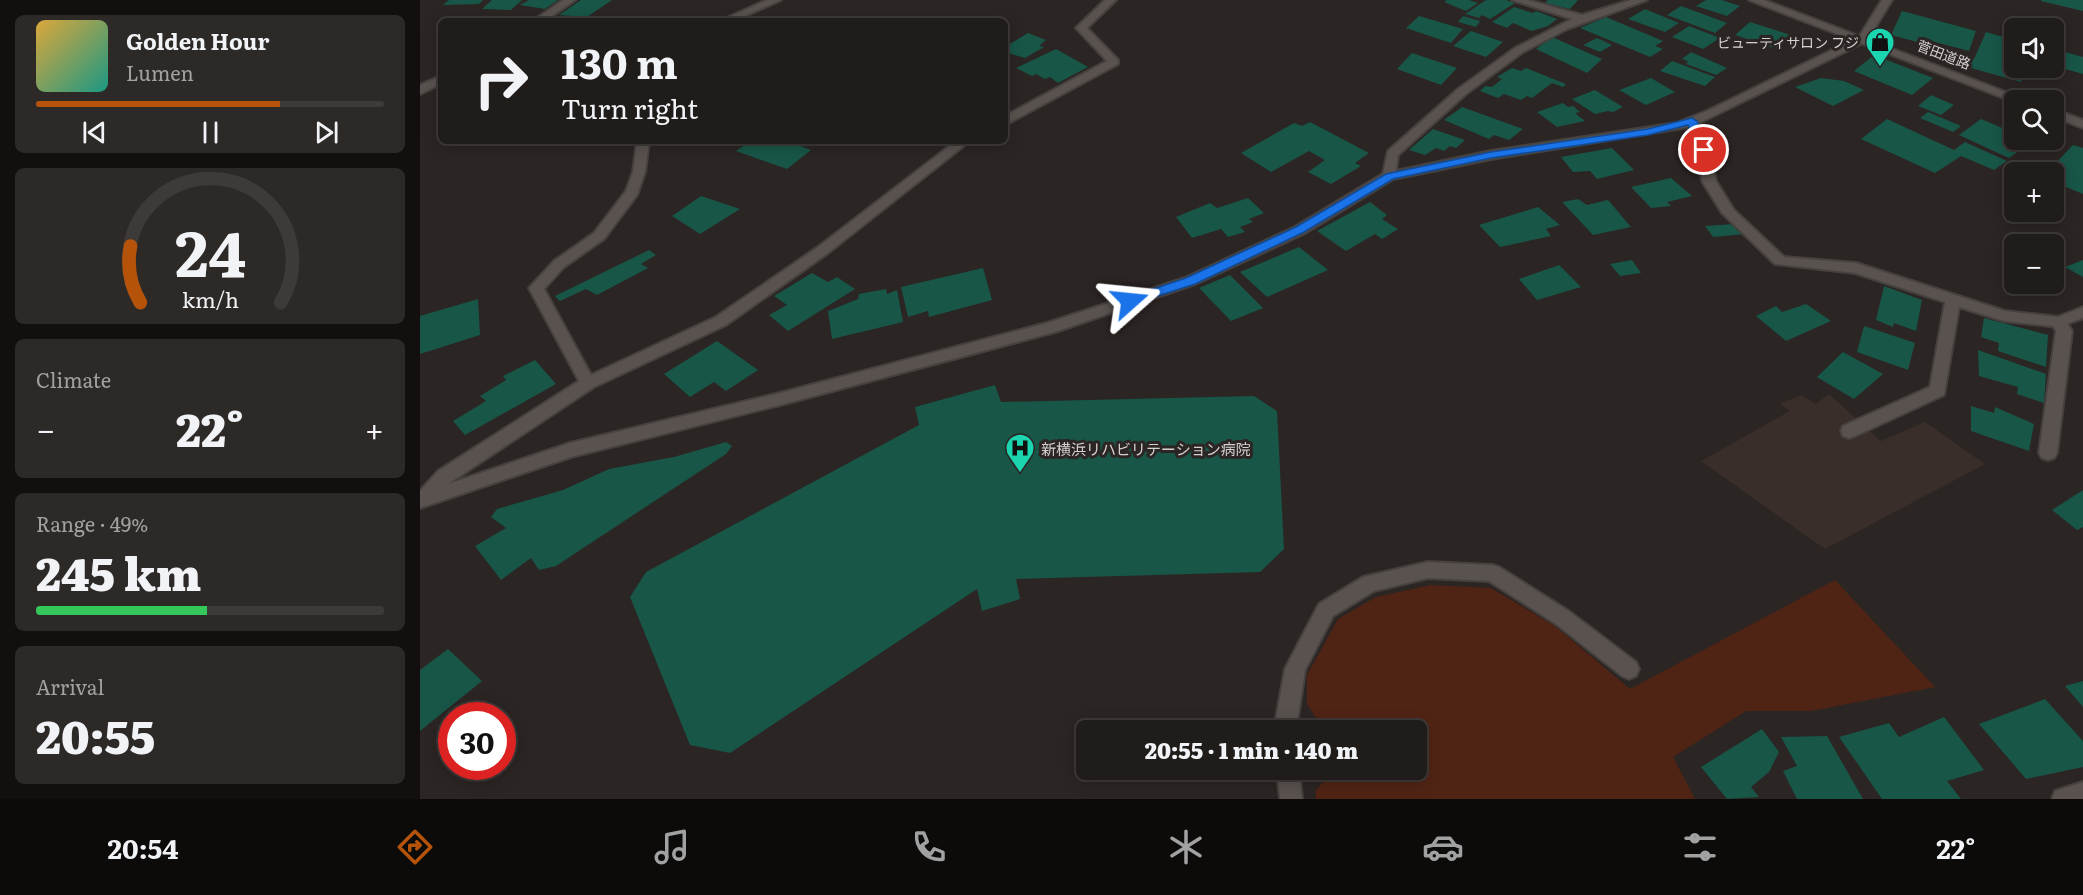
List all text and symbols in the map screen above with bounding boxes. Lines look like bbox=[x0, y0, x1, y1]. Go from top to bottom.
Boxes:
map controls bbox=[2004, 18, 2064, 294]
button: sound bbox=[2004, 18, 2064, 78]
text: Golden Hour bbox=[126, 24, 269, 57]
shop icon: ビューティサロン フジ bbox=[1864, 26, 1896, 68]
text: 130 m bbox=[561, 30, 678, 92]
place label: ビューティサロン フジ bbox=[1717, 32, 1859, 52]
street label: 菅田道路 bbox=[1914, 35, 1974, 73]
icon: right bbox=[462, 42, 540, 120]
text: Lumen bbox=[126, 57, 194, 87]
text: Turn right bbox=[561, 87, 698, 127]
button: search bbox=[2004, 90, 2064, 150]
icon: previous bbox=[78, 116, 111, 149]
icon: pause bbox=[194, 116, 227, 149]
icon: next bbox=[310, 116, 343, 149]
pin bbox=[1678, 124, 1729, 175]
icon: arrive bbox=[1687, 133, 1720, 166]
button: + bbox=[2004, 162, 2064, 222]
text: 24 bbox=[174, 204, 246, 296]
button: − bbox=[2004, 234, 2064, 294]
position arrow bbox=[1098, 269, 1162, 333]
text: km/h bbox=[181, 284, 239, 316]
text: Climate bbox=[36, 364, 111, 394]
text: 22° bbox=[176, 394, 244, 461]
text: − bbox=[36, 403, 55, 452]
text: + bbox=[365, 403, 384, 452]
hospital icon: 新横浜リハビリテーション病院 bbox=[1004, 432, 1036, 474]
place label: 新横浜リハビリテーション病院 bbox=[1041, 437, 1251, 460]
text: Range · 49% bbox=[36, 508, 148, 538]
text: 245 km bbox=[36, 538, 201, 605]
text: Arrival bbox=[36, 671, 104, 701]
text: 20:55 bbox=[36, 701, 155, 768]
speed limit sign: 30 bbox=[438, 702, 516, 780]
text: 20:55 · 1 min · 140 m bbox=[1145, 733, 1358, 766]
icon: directions bbox=[394, 826, 436, 868]
icon: music bbox=[651, 826, 693, 868]
icon: phone bbox=[908, 826, 950, 868]
icon: climate bbox=[1165, 826, 1207, 868]
icon: car bbox=[1422, 826, 1464, 868]
icon: filters bbox=[1679, 826, 1721, 868]
text: 20:54 bbox=[108, 827, 179, 867]
text: 22° bbox=[1936, 827, 1975, 867]

